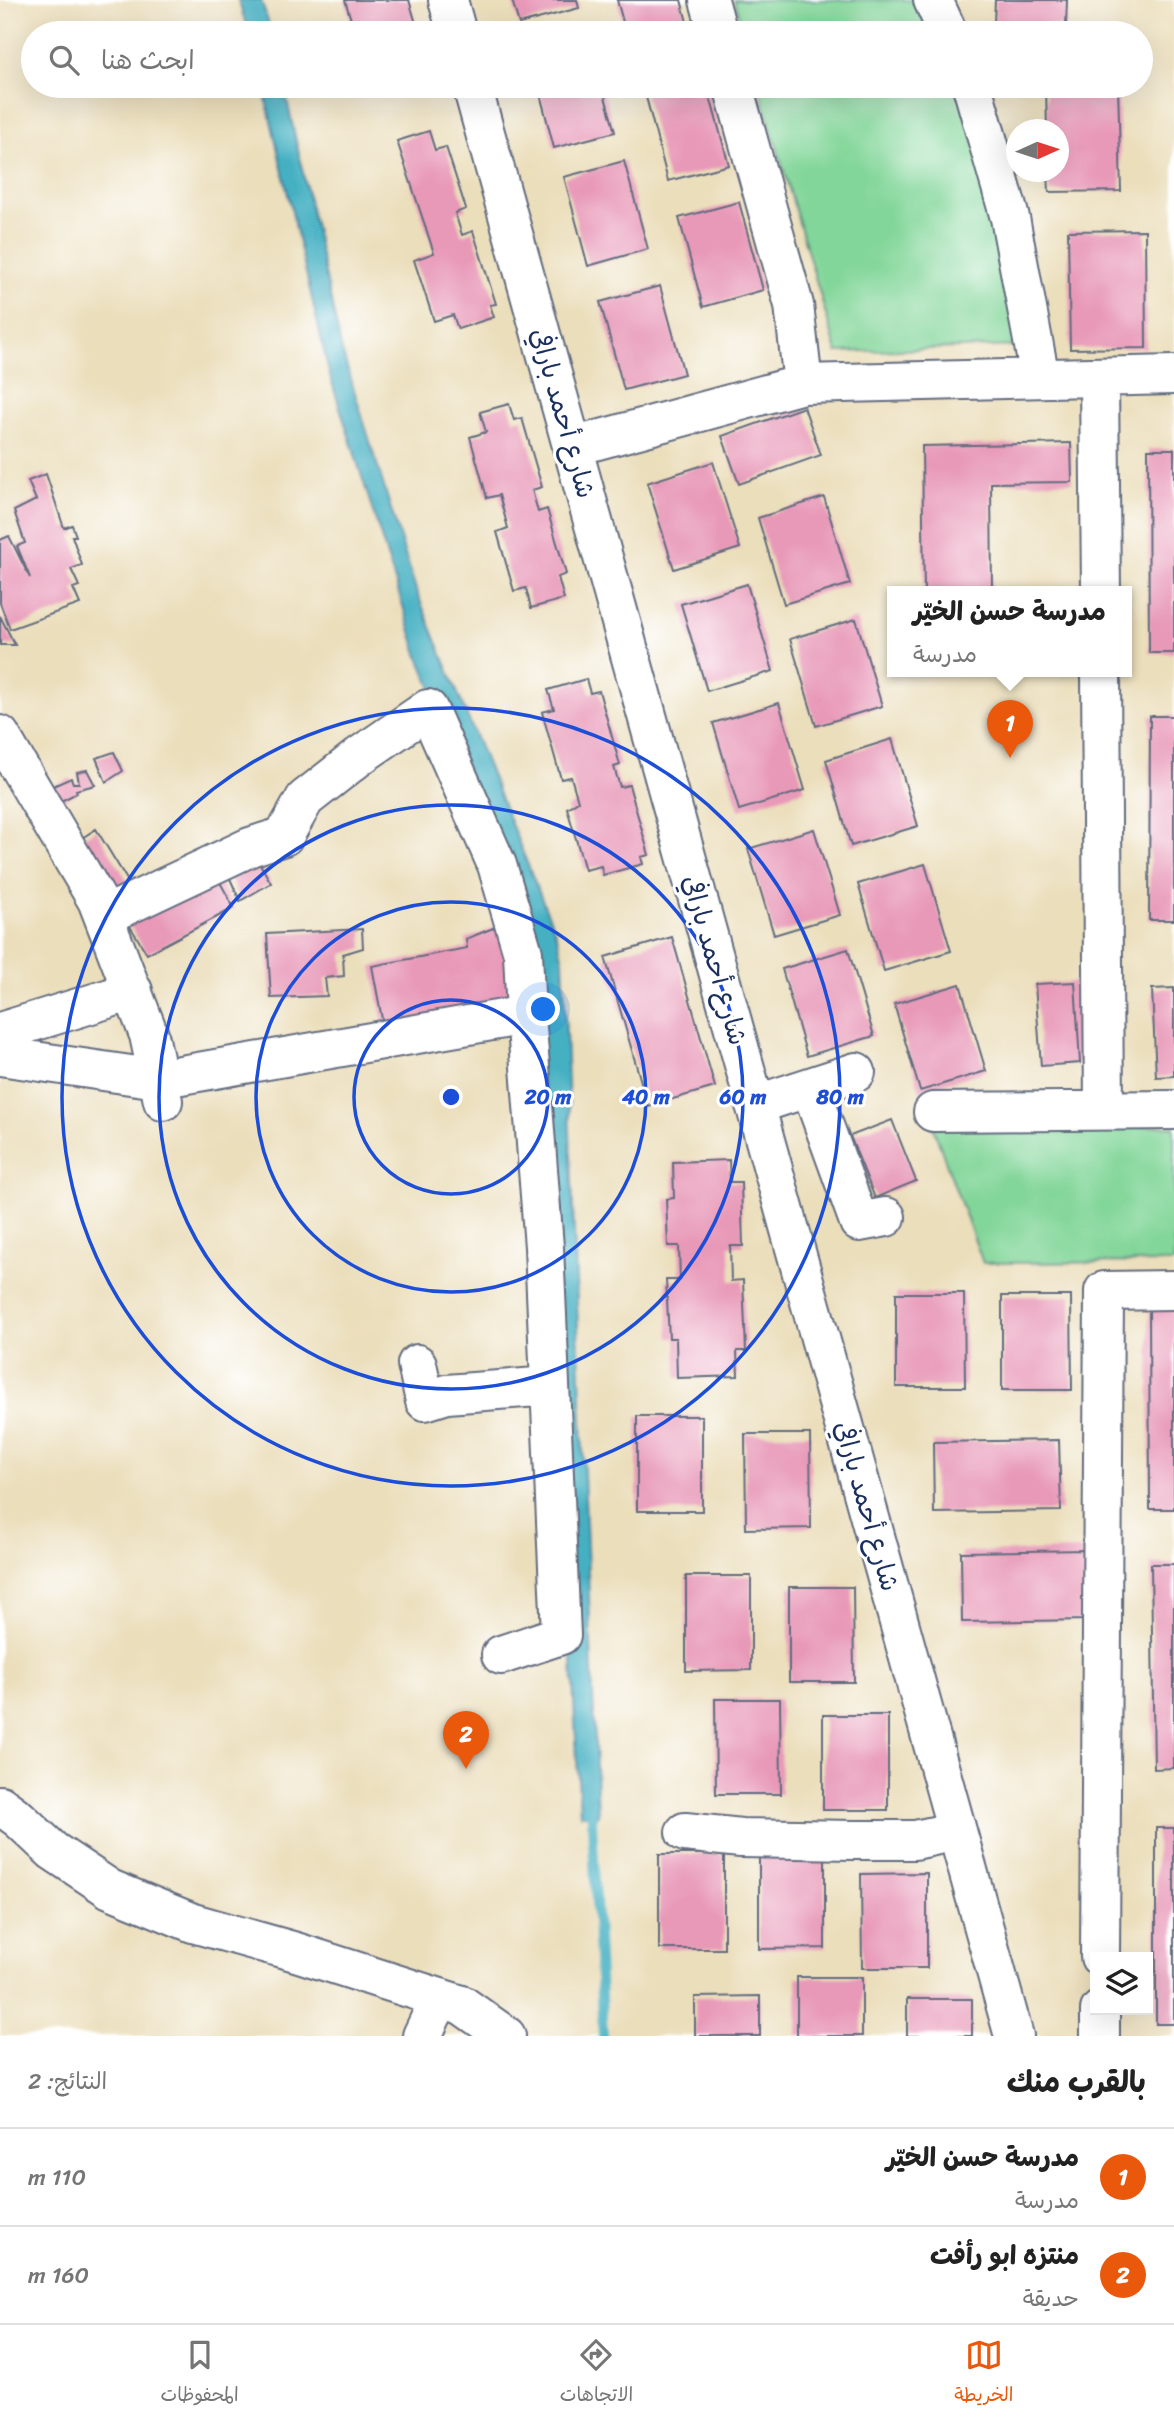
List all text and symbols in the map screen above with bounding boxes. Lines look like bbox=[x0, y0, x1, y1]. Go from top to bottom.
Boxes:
search box bbox=[21, 21, 1153, 98]
text: ابحث هنا bbox=[101, 37, 195, 83]
icon: search bbox=[45, 41, 83, 79]
north arrow bbox=[1006, 119, 1069, 182]
street label: شارع أحمد بارافي bbox=[517, 322, 609, 504]
popup bbox=[887, 586, 1132, 677]
text: مدرسة حسن الخيّر bbox=[913, 588, 1106, 634]
text: مدرسة bbox=[913, 634, 977, 675]
pin: 1 bbox=[987, 700, 1033, 758]
street label: شارع أحمد بارافي bbox=[669, 869, 761, 1051]
your location bbox=[526, 992, 560, 1026]
text: 20 m bbox=[524, 1078, 572, 1116]
text: 40 m bbox=[621, 1078, 671, 1116]
text: 60 m bbox=[719, 1078, 767, 1116]
text: 80 m bbox=[815, 1078, 865, 1116]
centre of rings bbox=[439, 1085, 463, 1109]
street label: شارع أحمد بارافي bbox=[821, 1415, 913, 1597]
pin: 2 bbox=[443, 1711, 489, 1769]
map controls bbox=[1090, 1952, 1153, 2015]
button: layers bbox=[1090, 1952, 1153, 2015]
text: بالقرب منك bbox=[1007, 2055, 1146, 2109]
text: النتائج: 2 bbox=[28, 2061, 107, 2102]
text: مدرسة حسن الخيّر bbox=[886, 2134, 1079, 2180]
text: 110 m bbox=[28, 2157, 86, 2198]
text: 1 bbox=[1118, 2157, 1128, 2198]
text: مدرسة bbox=[1015, 2180, 1079, 2221]
text: منتزه ابو رأفت bbox=[930, 2232, 1079, 2278]
text: 160 m bbox=[28, 2255, 89, 2296]
text: 2 bbox=[1116, 2255, 1130, 2296]
text: حديقة bbox=[1023, 2278, 1079, 2319]
tab: المحفوظات bbox=[161, 2336, 239, 2411]
tab: الاتجاهات bbox=[560, 2336, 633, 2411]
tab: الخريطة bbox=[954, 2336, 1013, 2411]

